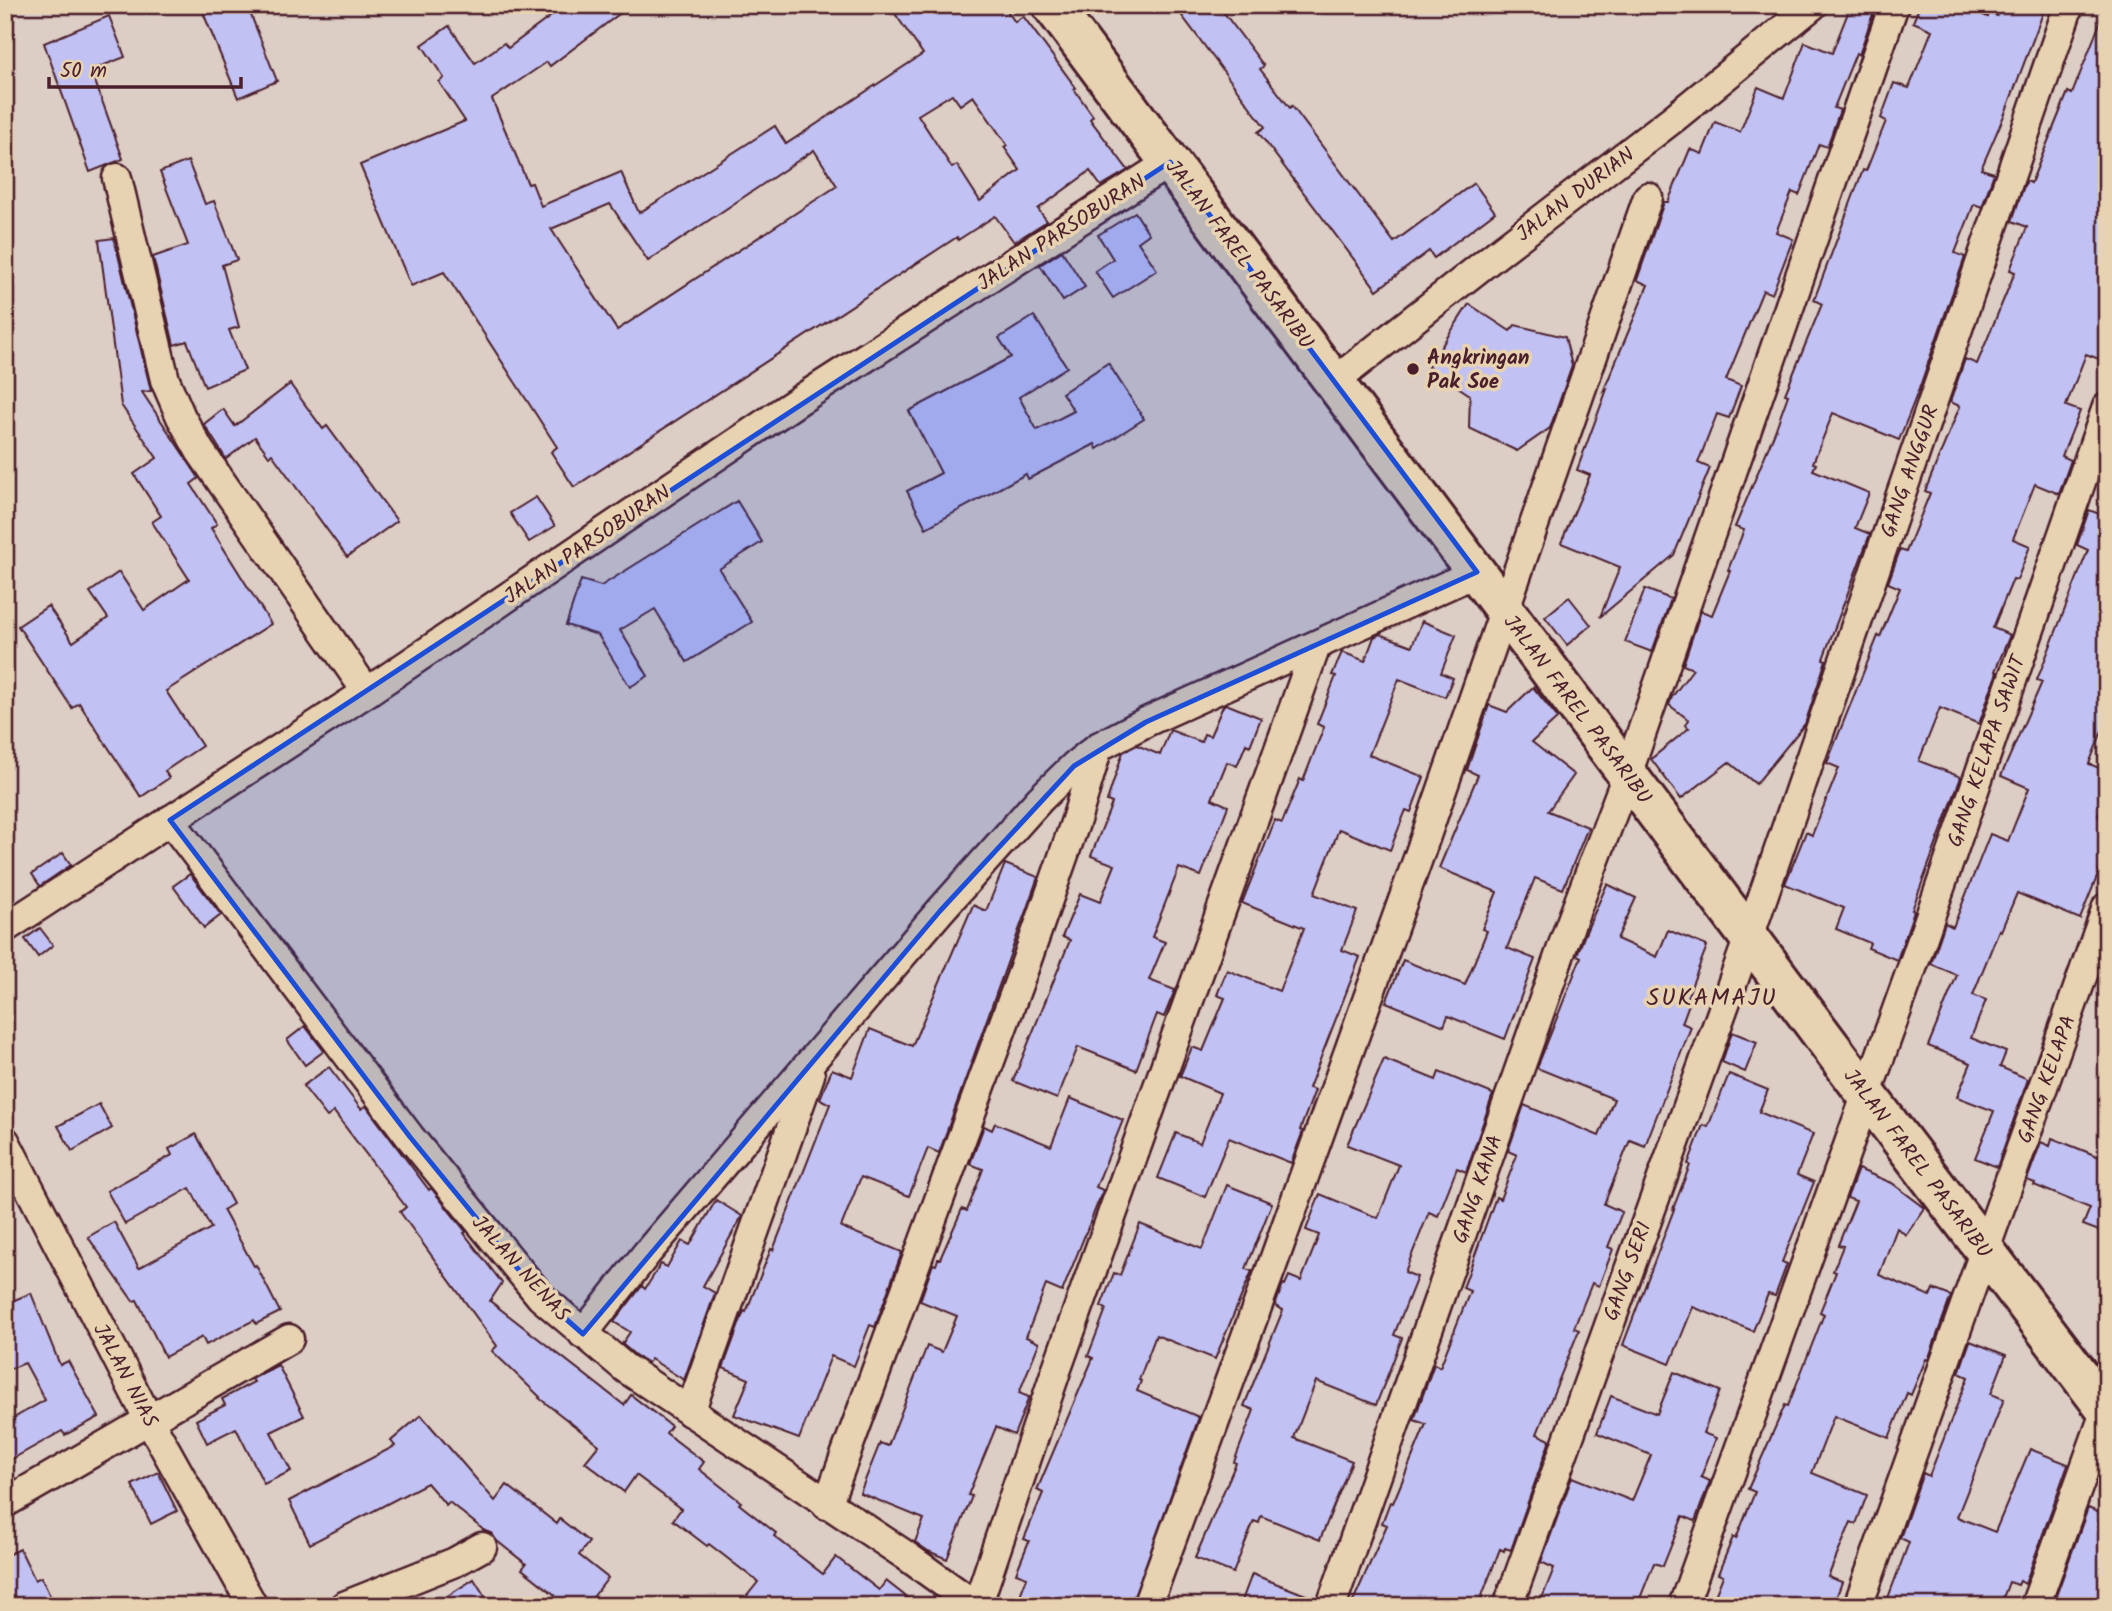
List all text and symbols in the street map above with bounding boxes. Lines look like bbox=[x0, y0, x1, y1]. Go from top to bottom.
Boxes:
scale bar bbox=[49, 46, 242, 90]
text: 50 m bbox=[60, 55, 107, 88]
street label: JALAN DURIAN bbox=[1510, 139, 1642, 251]
street label: JALAN FAREL PASARIBU bbox=[1156, 153, 1321, 357]
street label: JALAN PARSOBURAN bbox=[971, 166, 1153, 300]
place label: Angkringan Pak Soe bbox=[1427, 342, 1529, 399]
marker: Angkringan Pak Soe bbox=[1405, 361, 1421, 377]
street label: GANG ANGGUR bbox=[1872, 401, 1949, 542]
street label: JALAN PARSOBURAN bbox=[498, 477, 678, 613]
street label: JALAN FAREL PASARIBU bbox=[1494, 608, 1659, 812]
street label: GANG KELAPA SAWIT bbox=[1939, 650, 2036, 852]
district label: SUKAMAJU bbox=[1647, 979, 1777, 1018]
street label: GANG KELAPA bbox=[2009, 1011, 2086, 1148]
street label: JALAN FAREL PASARIBU bbox=[1834, 1062, 1999, 1266]
street label: GANG KANA bbox=[1444, 1131, 1512, 1248]
street label: JALAN NENAS bbox=[463, 1208, 577, 1330]
street label: GANG SERI bbox=[1595, 1217, 1662, 1326]
street label: JALAN NIAS bbox=[83, 1318, 166, 1434]

